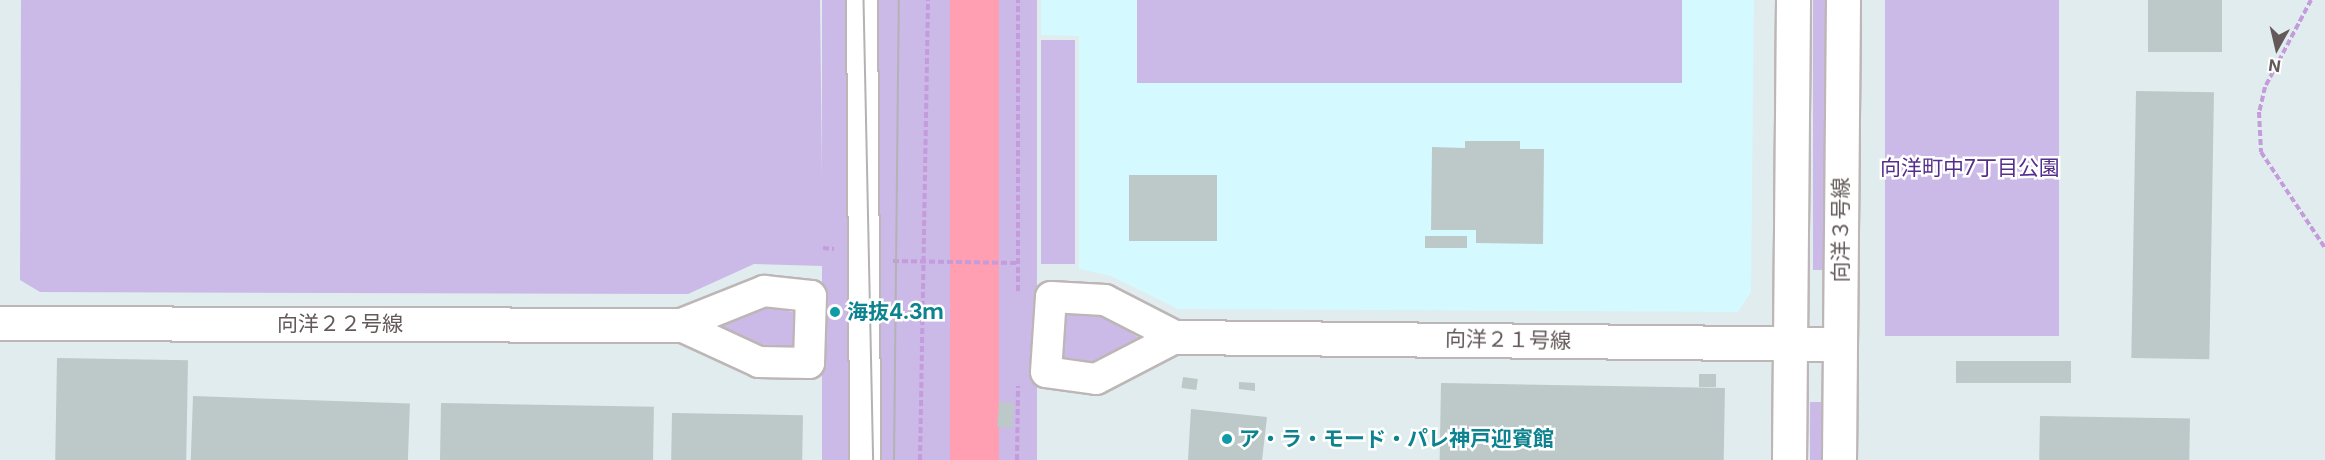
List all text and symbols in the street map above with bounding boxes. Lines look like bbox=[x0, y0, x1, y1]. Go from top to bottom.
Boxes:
north arrow bbox=[2247, 18, 2307, 78]
text: N bbox=[2267, 55, 2282, 77]
park label: 向洋町中7丁目公園 bbox=[1880, 155, 2060, 181]
street label: 向洋３号線 bbox=[1828, 178, 1854, 282]
place label: 海抜4.3ｍ bbox=[847, 299, 944, 325]
marker: 海抜4.3ｍ bbox=[828, 305, 842, 319]
street label: 向洋２２号線 bbox=[277, 311, 403, 337]
street label: 向洋２１号線 bbox=[1445, 326, 1571, 354]
place label: ア・ラ・モード・パレ神戸迎賓館 bbox=[1239, 426, 1554, 452]
marker: ア・ラ・モード・パレ神戸迎賓館 bbox=[1220, 432, 1234, 446]

